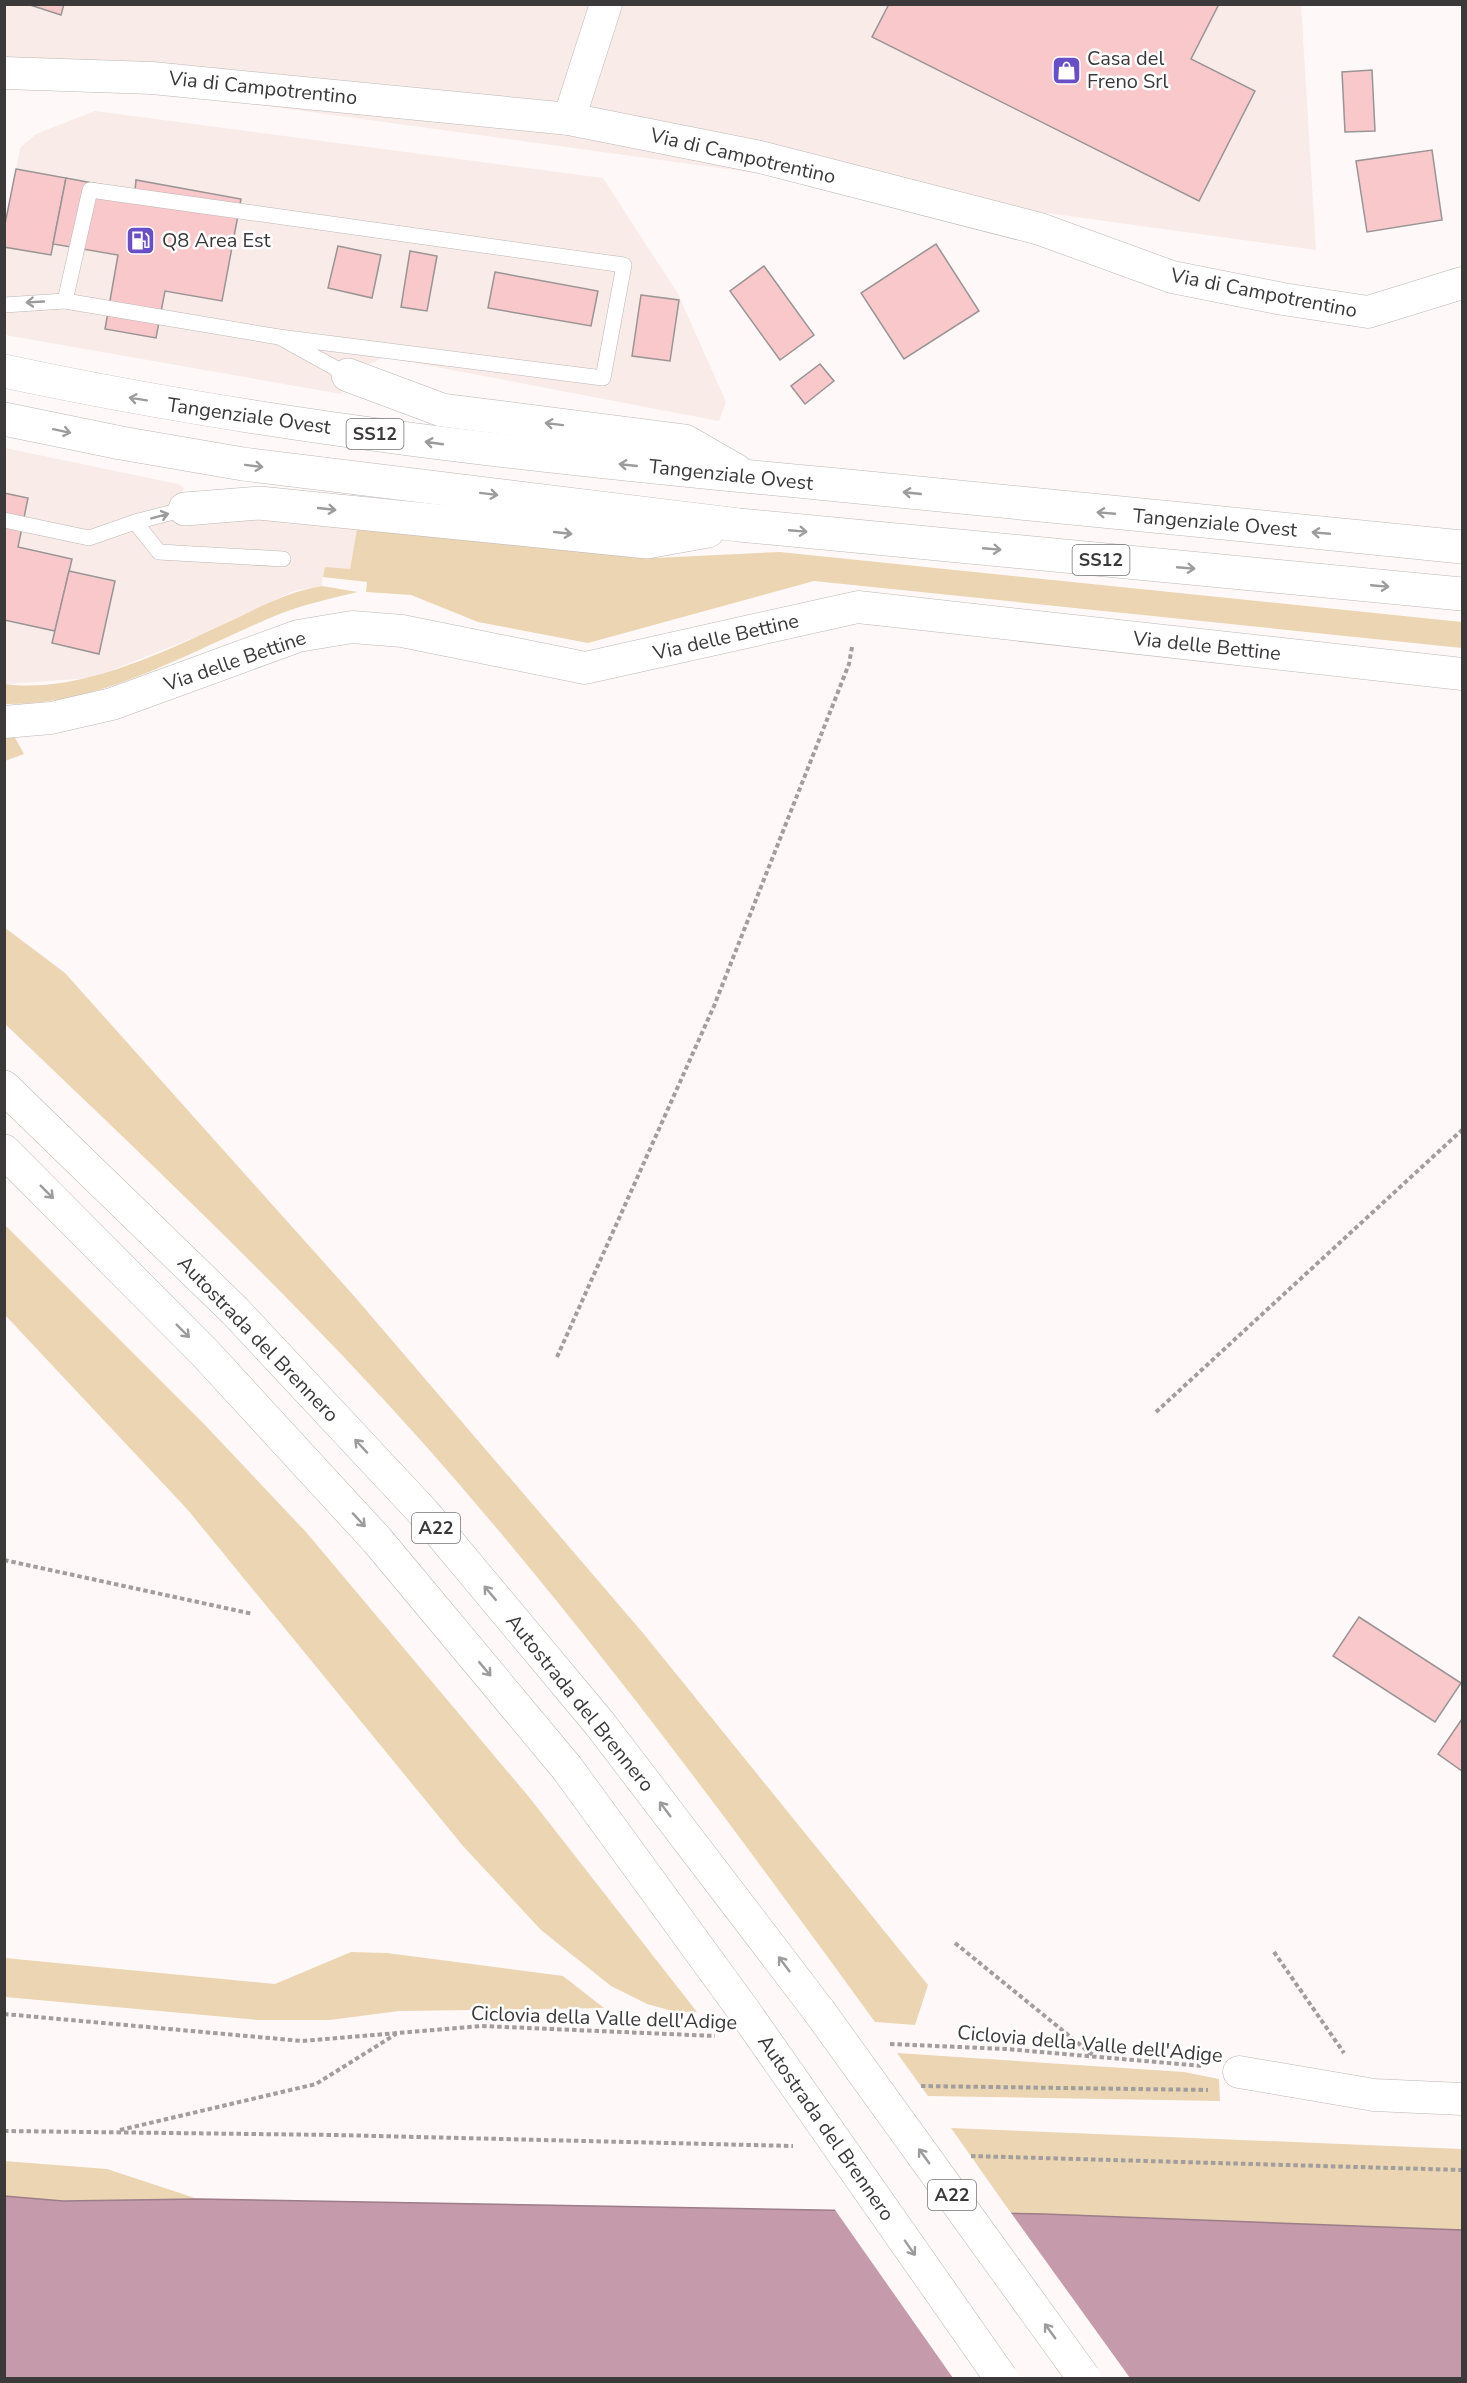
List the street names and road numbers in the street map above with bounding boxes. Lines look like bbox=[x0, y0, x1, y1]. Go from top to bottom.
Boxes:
street label: Via di Campotrentino bbox=[166, 65, 359, 111]
street label: Via di Campotrentino bbox=[647, 121, 838, 190]
street label: Via di Campotrentino bbox=[1168, 261, 1359, 324]
street label: Tangenziale Ovest bbox=[165, 391, 334, 441]
road number: SS12 bbox=[346, 419, 404, 449]
street label: Tangenziale Ovest bbox=[648, 453, 815, 497]
street label: Tangenziale Ovest bbox=[1132, 502, 1299, 544]
road number: SS12 bbox=[1072, 545, 1130, 575]
street label: Via delle Bettine bbox=[650, 607, 801, 667]
street label: Via delle Bettine bbox=[159, 624, 310, 698]
street label: Via delle Bettine bbox=[1131, 625, 1282, 667]
street label: Autostrada del Brennero bbox=[171, 1250, 345, 1428]
road number: A22 bbox=[412, 1513, 460, 1543]
street label: Autostrada del Brennero bbox=[500, 1608, 660, 1798]
street label: Ciclovia della Valle dell'Adige bbox=[470, 2000, 738, 2036]
street label: Ciclovia della Valle dell'Adige bbox=[956, 2019, 1224, 2069]
street label: Autostrada del Brennero bbox=[751, 2030, 901, 2226]
road number: A22 bbox=[928, 2180, 976, 2210]

